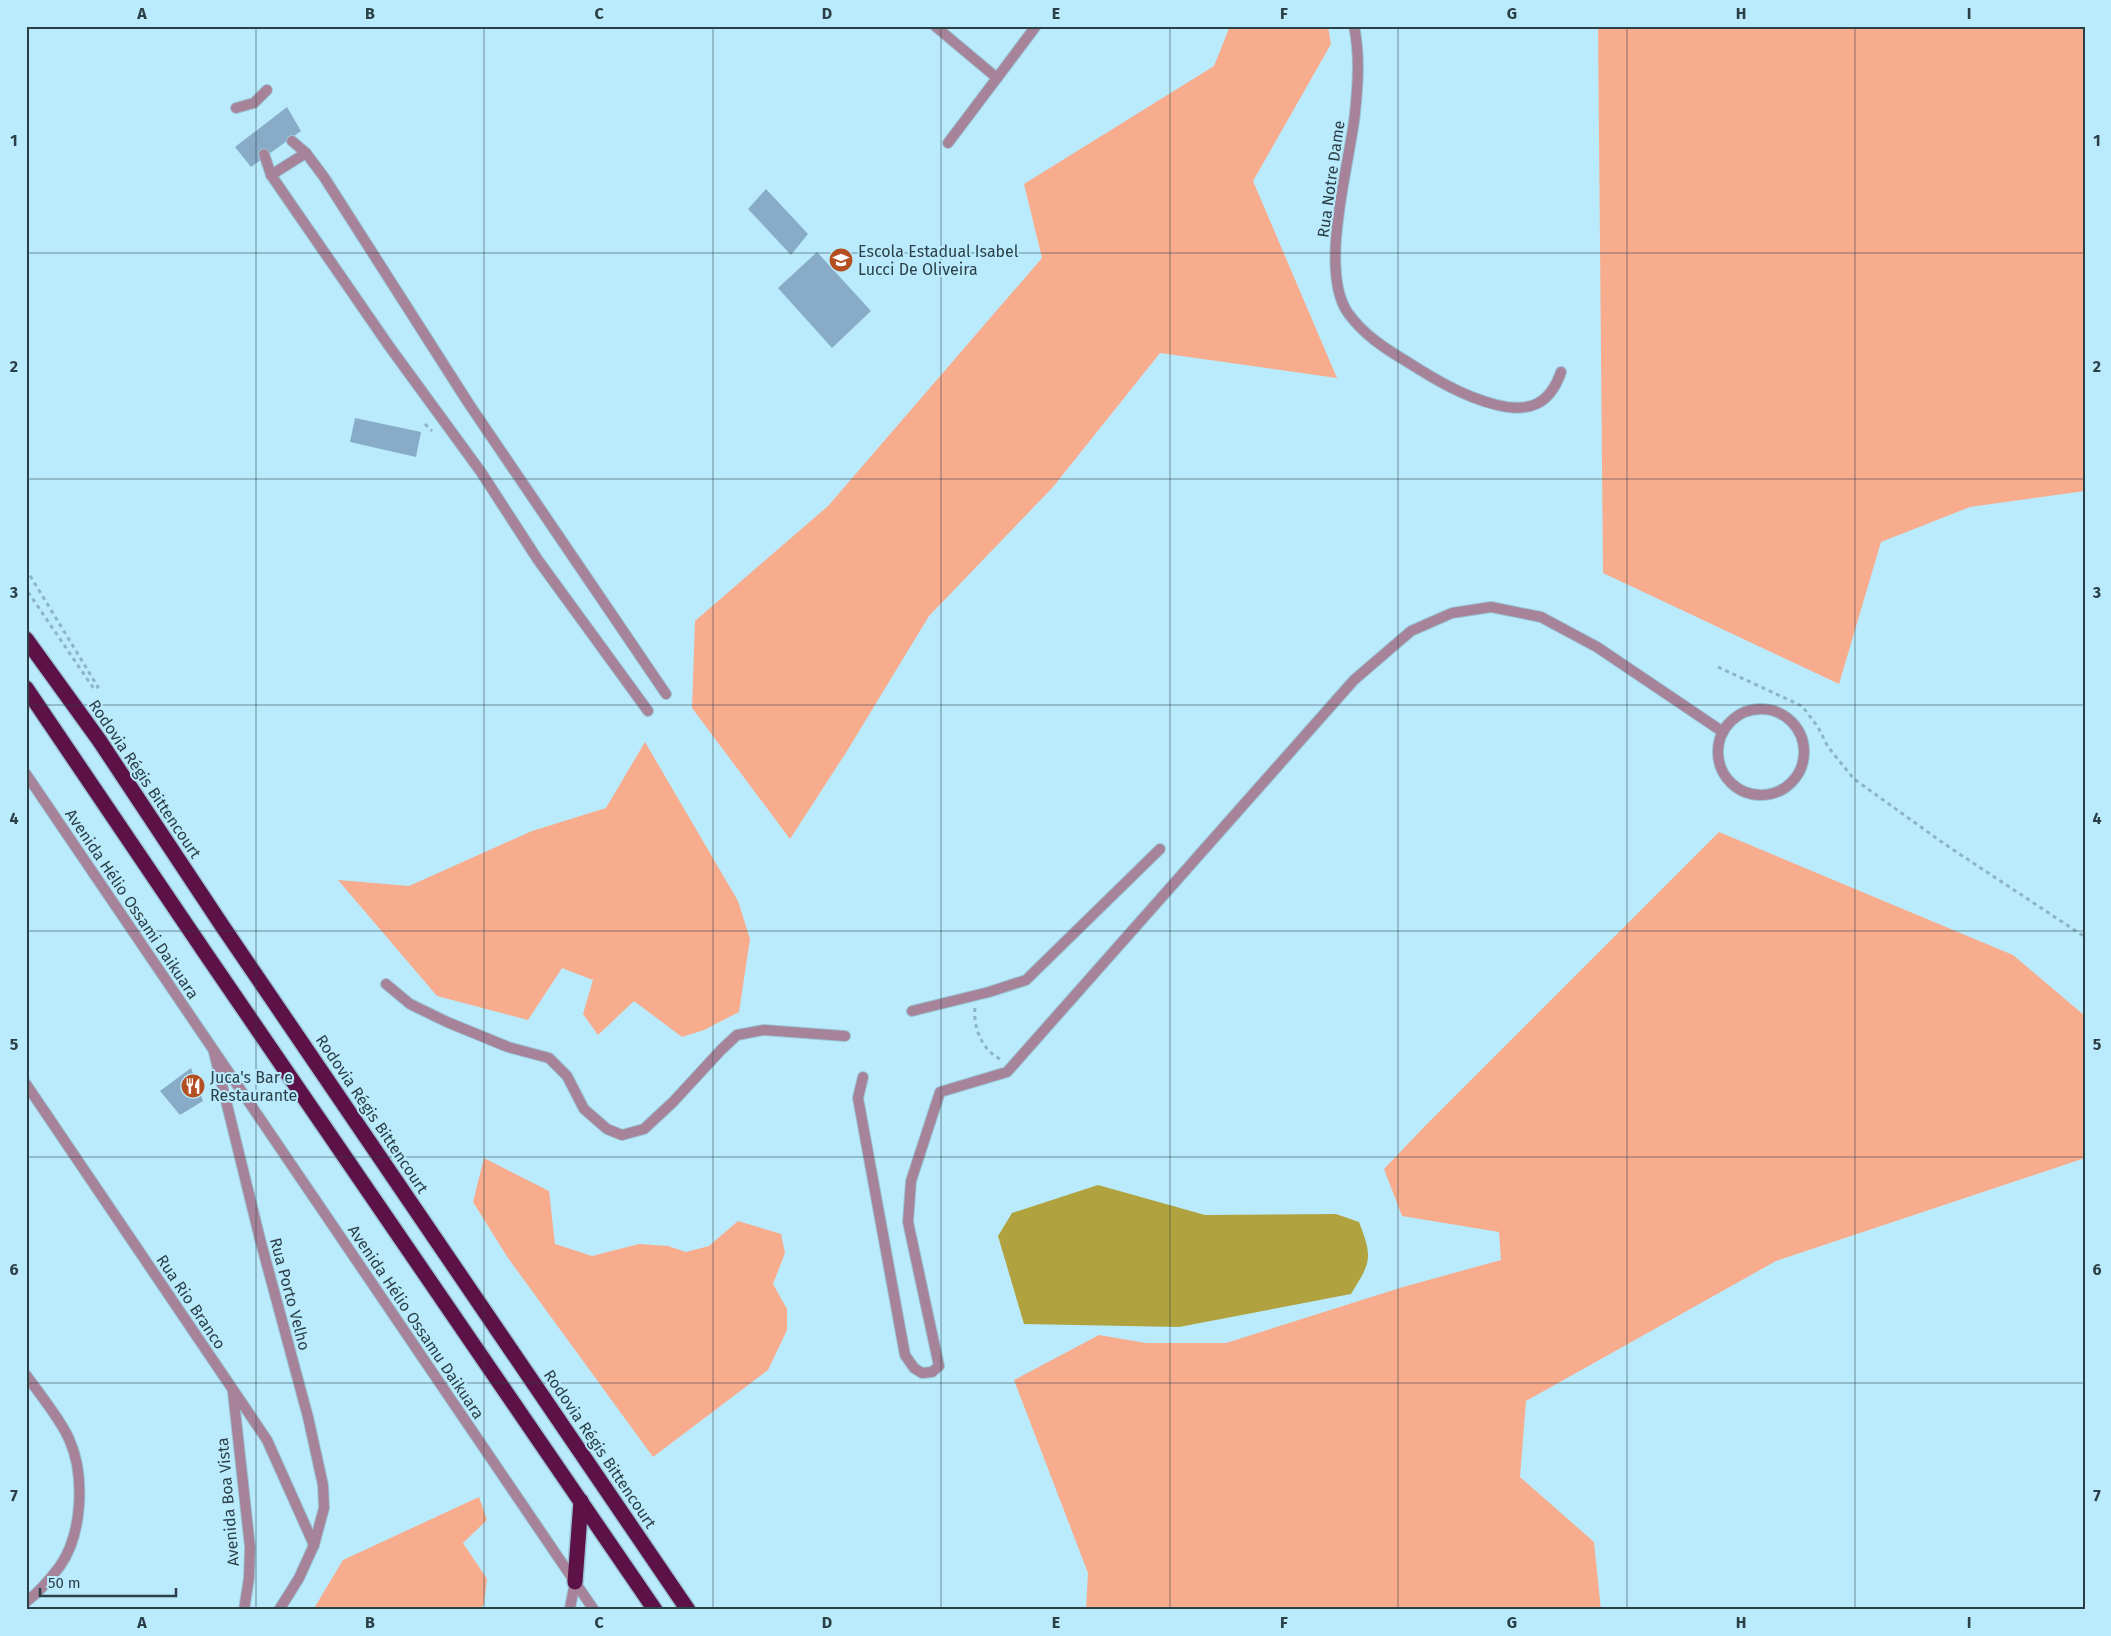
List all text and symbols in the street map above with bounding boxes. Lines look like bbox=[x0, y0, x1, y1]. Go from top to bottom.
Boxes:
text: A bbox=[136, 4, 147, 23]
text: B bbox=[365, 4, 375, 23]
text: C bbox=[594, 4, 604, 23]
text: D bbox=[822, 4, 832, 23]
text: E bbox=[1052, 4, 1060, 23]
text: F bbox=[1280, 4, 1288, 23]
text: G bbox=[1507, 4, 1517, 23]
text: H bbox=[1736, 4, 1746, 23]
text: I bbox=[1967, 4, 1971, 23]
street label: Rua Notre Dame bbox=[1313, 119, 1349, 239]
text: 1 bbox=[10, 131, 18, 150]
text: 1 bbox=[2093, 131, 2101, 150]
place label: Escola Estadual Isabel Lucci De Oliveira bbox=[858, 242, 1019, 279]
school or university icon: Escola Estadual Isabel Lucci De Oliveira bbox=[828, 247, 854, 273]
text: 2 bbox=[10, 357, 18, 376]
text: 2 bbox=[2093, 357, 2101, 376]
text: 3 bbox=[9, 583, 18, 602]
text: 3 bbox=[2092, 583, 2101, 602]
street label: Rodovia Régis Bittencourt bbox=[85, 696, 205, 862]
street label: Avenida Hélio Ossami Daikuara bbox=[61, 805, 203, 1003]
text: 4 bbox=[9, 809, 19, 828]
text: 4 bbox=[2092, 809, 2102, 828]
street label: Rodovia Régis Bittencourt bbox=[312, 1031, 432, 1197]
text: 5 bbox=[10, 1035, 19, 1054]
text: 5 bbox=[2093, 1035, 2102, 1054]
place label: Juca's Bar e Restaurante bbox=[210, 1068, 297, 1105]
restaurant icon: Juca's Bar e Restaurante bbox=[180, 1073, 206, 1099]
street label: Avenida Hélio Ossamu Daikuara bbox=[344, 1221, 488, 1423]
street label: Rua Porto Velho bbox=[266, 1236, 314, 1352]
street label: Rua Rio Branco bbox=[152, 1251, 230, 1353]
text: 6 bbox=[9, 1260, 19, 1279]
text: 6 bbox=[2092, 1260, 2102, 1279]
street label: Rodovia Régis Bittencourt bbox=[540, 1366, 660, 1532]
street label: Avenida Boa Vista bbox=[213, 1437, 243, 1567]
text: 7 bbox=[10, 1486, 18, 1505]
text: 7 bbox=[2093, 1486, 2101, 1505]
scale bar bbox=[40, 1566, 176, 1598]
text: 50 m bbox=[48, 1574, 81, 1592]
text: A bbox=[136, 1613, 147, 1632]
text: B bbox=[365, 1613, 375, 1632]
text: C bbox=[594, 1613, 604, 1632]
text: D bbox=[822, 1613, 832, 1632]
text: E bbox=[1052, 1613, 1060, 1632]
text: F bbox=[1280, 1613, 1288, 1632]
text: G bbox=[1507, 1613, 1517, 1632]
text: H bbox=[1736, 1613, 1746, 1632]
text: I bbox=[1967, 1613, 1971, 1632]

